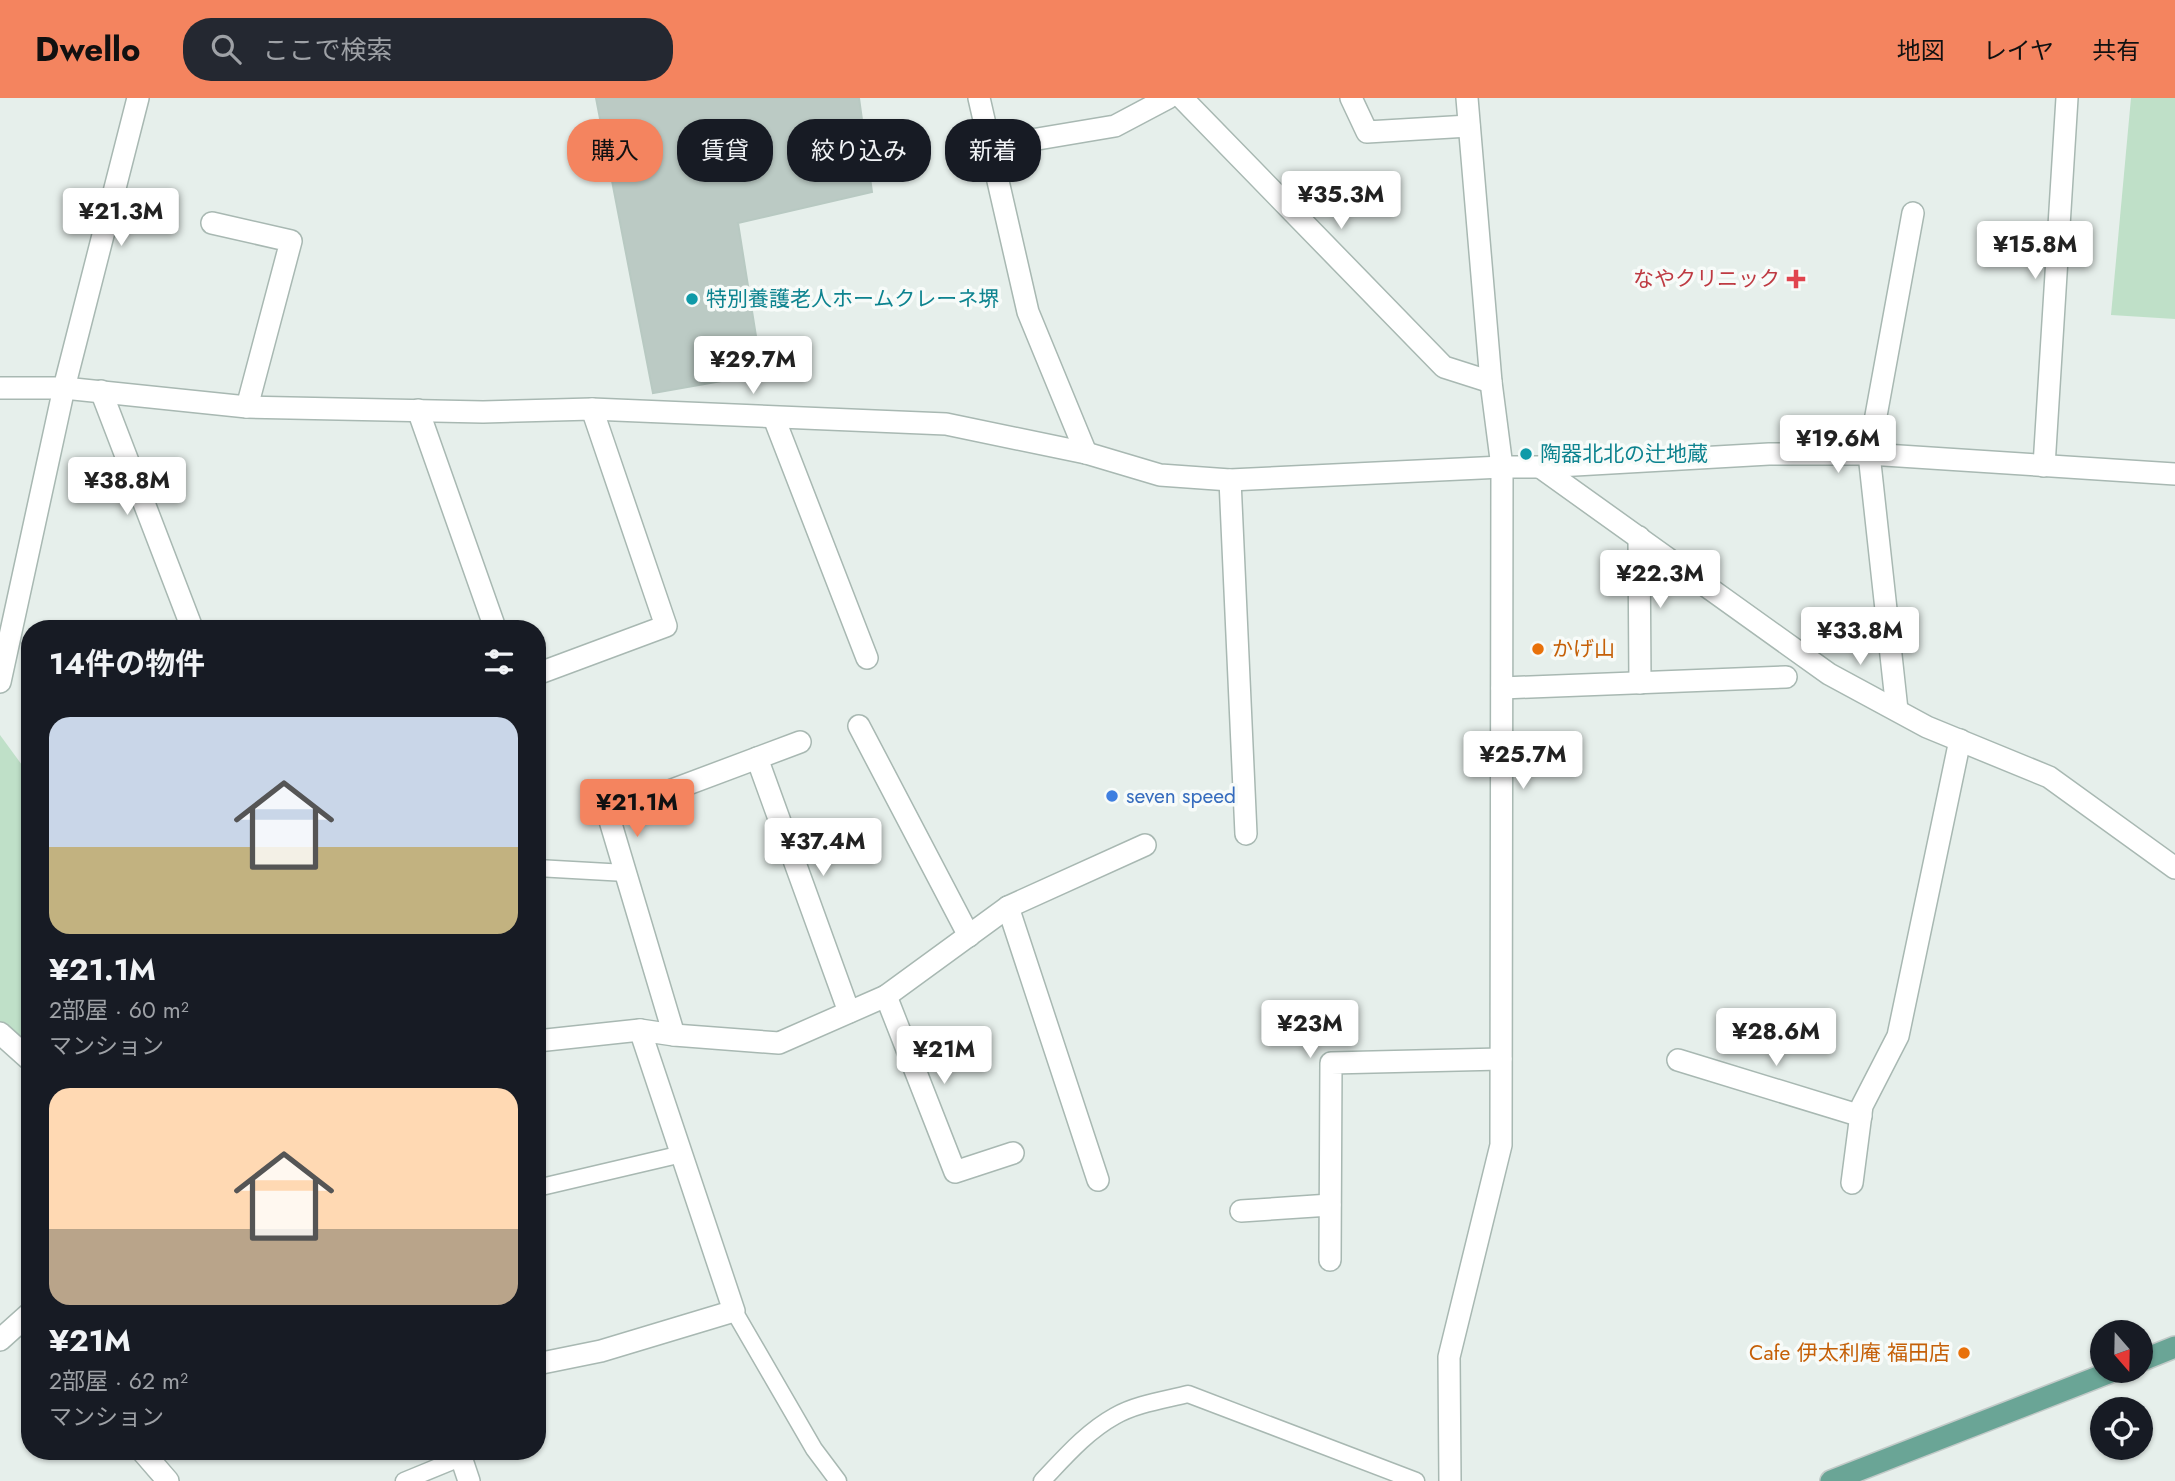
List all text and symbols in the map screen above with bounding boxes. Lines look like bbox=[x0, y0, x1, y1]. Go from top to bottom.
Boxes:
search box bbox=[183, 18, 673, 81]
text: Dwello bbox=[35, 26, 141, 73]
icon: search bbox=[207, 30, 245, 68]
text: ここで検索 bbox=[263, 31, 393, 69]
text: 地図 bbox=[1897, 33, 1945, 68]
text: レイヤ bbox=[1983, 33, 2054, 68]
text: 共有 bbox=[2092, 33, 2140, 68]
chip: 購入 bbox=[567, 119, 663, 182]
chip: 賃貸 bbox=[677, 119, 773, 182]
chip: 絞り込み bbox=[787, 119, 931, 182]
chip: 新着 bbox=[945, 119, 1041, 182]
pin: ¥35.3M bbox=[1284, 172, 1398, 231]
text: ¥35.3M bbox=[1298, 177, 1384, 211]
pin: ¥21.3M bbox=[64, 188, 178, 248]
text: ¥21.3M bbox=[79, 194, 163, 228]
pin: ¥15.8M bbox=[1978, 222, 2092, 281]
text: ¥15.8M bbox=[1993, 227, 2077, 261]
place label: なやクリニック bbox=[1633, 264, 1780, 294]
marker: なやクリニック bbox=[1786, 269, 1806, 289]
place label: 特別養護老人ホームクレーネ堺 bbox=[706, 284, 999, 314]
marker: 特別養護老人ホームクレーネ堺 bbox=[684, 291, 700, 307]
pin: ¥29.7M bbox=[696, 336, 810, 396]
text: ¥29.7M bbox=[710, 342, 796, 376]
pin: ¥19.6M bbox=[1781, 416, 1895, 475]
text: ¥19.6M bbox=[1796, 421, 1880, 455]
place label: 陶器北北の辻地蔵 bbox=[1540, 439, 1708, 469]
marker: 陶器北北の辻地蔵 bbox=[1518, 446, 1534, 462]
pin: ¥38.8M bbox=[70, 458, 184, 517]
text: ¥38.8M bbox=[84, 463, 170, 497]
pin: ¥22.3M bbox=[1603, 550, 1717, 610]
text: ¥22.3M bbox=[1616, 556, 1704, 590]
pin: ¥33.8M bbox=[1803, 608, 1917, 667]
text: ¥33.8M bbox=[1817, 613, 1903, 647]
place label: かげ山 bbox=[1552, 634, 1615, 664]
marker: かげ山 bbox=[1530, 641, 1546, 657]
text: 14件の物件 bbox=[49, 642, 205, 685]
icon: filters bbox=[480, 643, 518, 681]
pin: ¥25.7M bbox=[1466, 732, 1580, 791]
text: ¥25.7M bbox=[1479, 737, 1567, 771]
icon: home bbox=[221, 762, 347, 888]
pin: ¥21.1M bbox=[580, 780, 694, 839]
place label: seven speed bbox=[1126, 781, 1236, 811]
text: ¥21.1M bbox=[596, 785, 678, 819]
marker: seven speed bbox=[1104, 788, 1120, 804]
pin: ¥37.4M bbox=[766, 818, 880, 878]
text: ¥37.4M bbox=[781, 824, 865, 858]
text: ¥21.1M bbox=[49, 948, 156, 991]
text: 2部屋 · 60 m² bbox=[49, 993, 189, 1027]
pin: ¥23M bbox=[1269, 1000, 1351, 1060]
text: ¥23M bbox=[1277, 1006, 1343, 1040]
pin: ¥28.6M bbox=[1719, 1009, 1833, 1068]
text: ¥28.6M bbox=[1732, 1014, 1820, 1048]
pin: ¥21M bbox=[903, 1026, 985, 1086]
text: マンション bbox=[49, 1029, 164, 1063]
text: ¥21M bbox=[913, 1032, 975, 1066]
icon: home bbox=[221, 1133, 347, 1259]
text: ¥21M bbox=[49, 1319, 131, 1362]
north arrow bbox=[2090, 1320, 2152, 1382]
map controls bbox=[2090, 1320, 2153, 1460]
place label: Cafe 伊太利庵 福田店 bbox=[1749, 1338, 1950, 1368]
marker: Cafe 伊太利庵 福田店 bbox=[1956, 1345, 1972, 1361]
text: 2部屋 · 62 m² bbox=[49, 1364, 188, 1398]
button: locate bbox=[2090, 1397, 2153, 1460]
text: マンション bbox=[49, 1400, 164, 1434]

